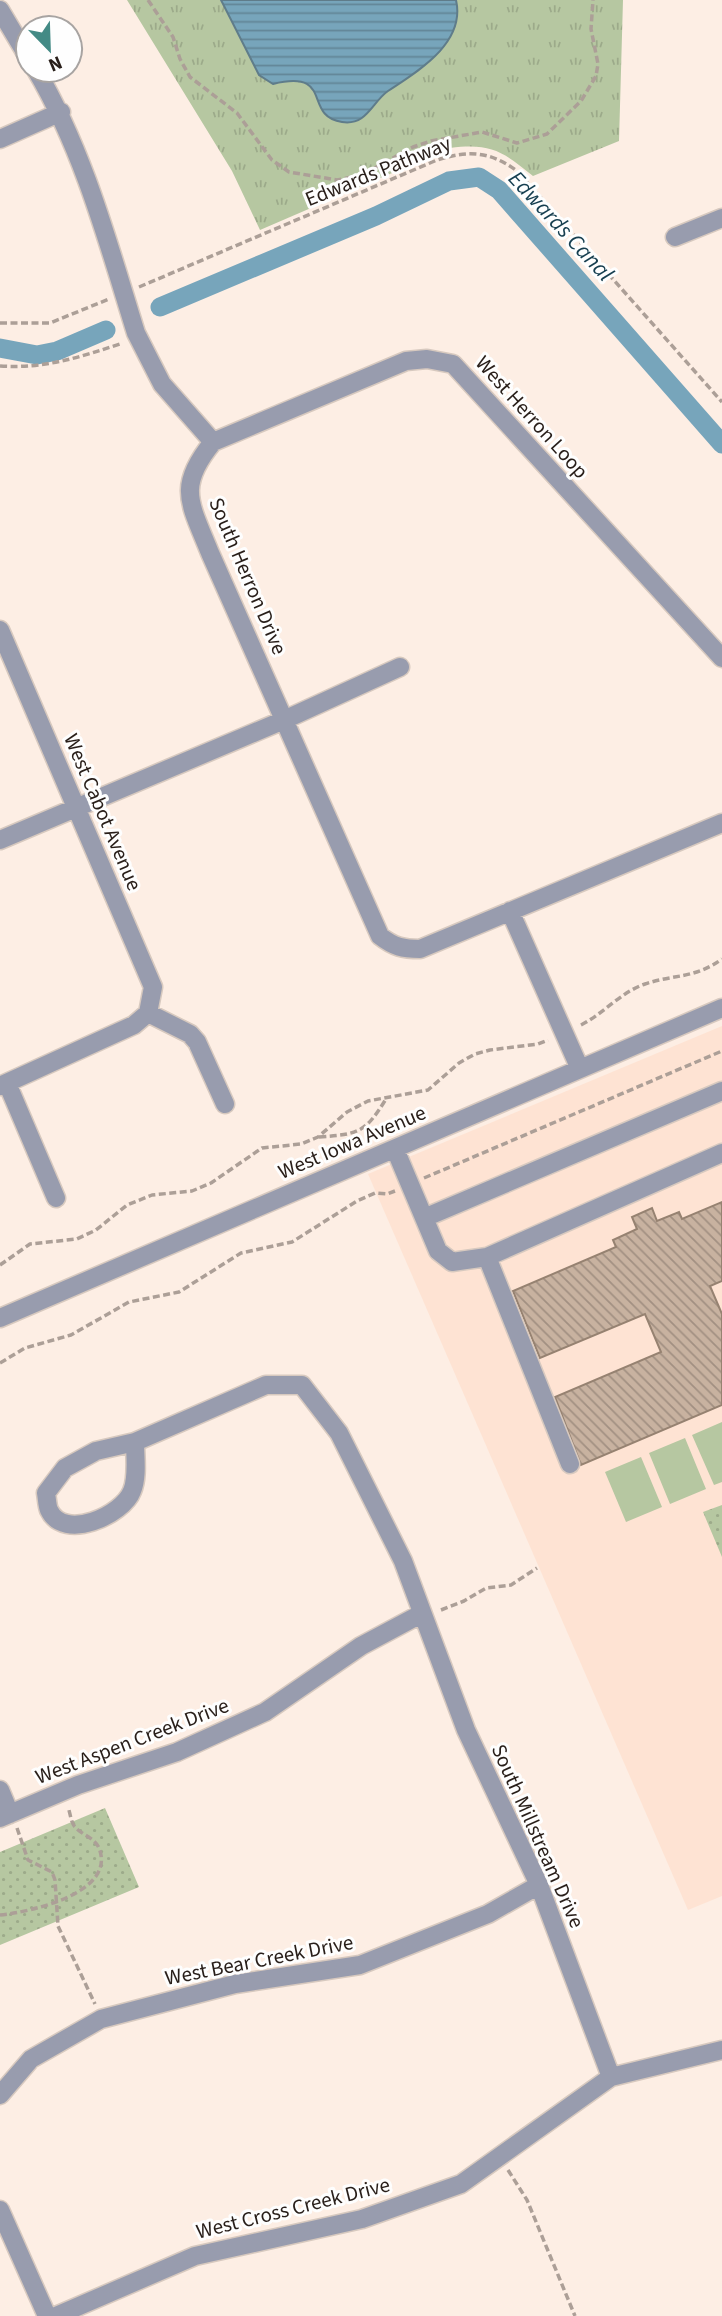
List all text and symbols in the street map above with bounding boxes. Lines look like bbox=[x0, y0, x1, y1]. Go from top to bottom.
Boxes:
north arrow bbox=[14, 14, 84, 84]
text: N bbox=[44, 48, 66, 78]
street label: Edwards Pathway bbox=[301, 128, 456, 214]
water label: Edwards Canal bbox=[501, 163, 621, 289]
street label: West Herron Loop bbox=[468, 349, 596, 485]
street label: South Herron Drive bbox=[201, 493, 295, 659]
street label: West Cabot Avenue bbox=[56, 729, 150, 895]
street label: West Iowa Avenue bbox=[273, 1097, 431, 1187]
street label: West Aspen Creek Drive bbox=[31, 1690, 233, 1792]
street label: South Millstream Drive bbox=[484, 1739, 592, 1933]
street label: West Bear Creek Drive bbox=[162, 1927, 356, 1993]
street label: West Cross Creek Drive bbox=[193, 2169, 393, 2247]

